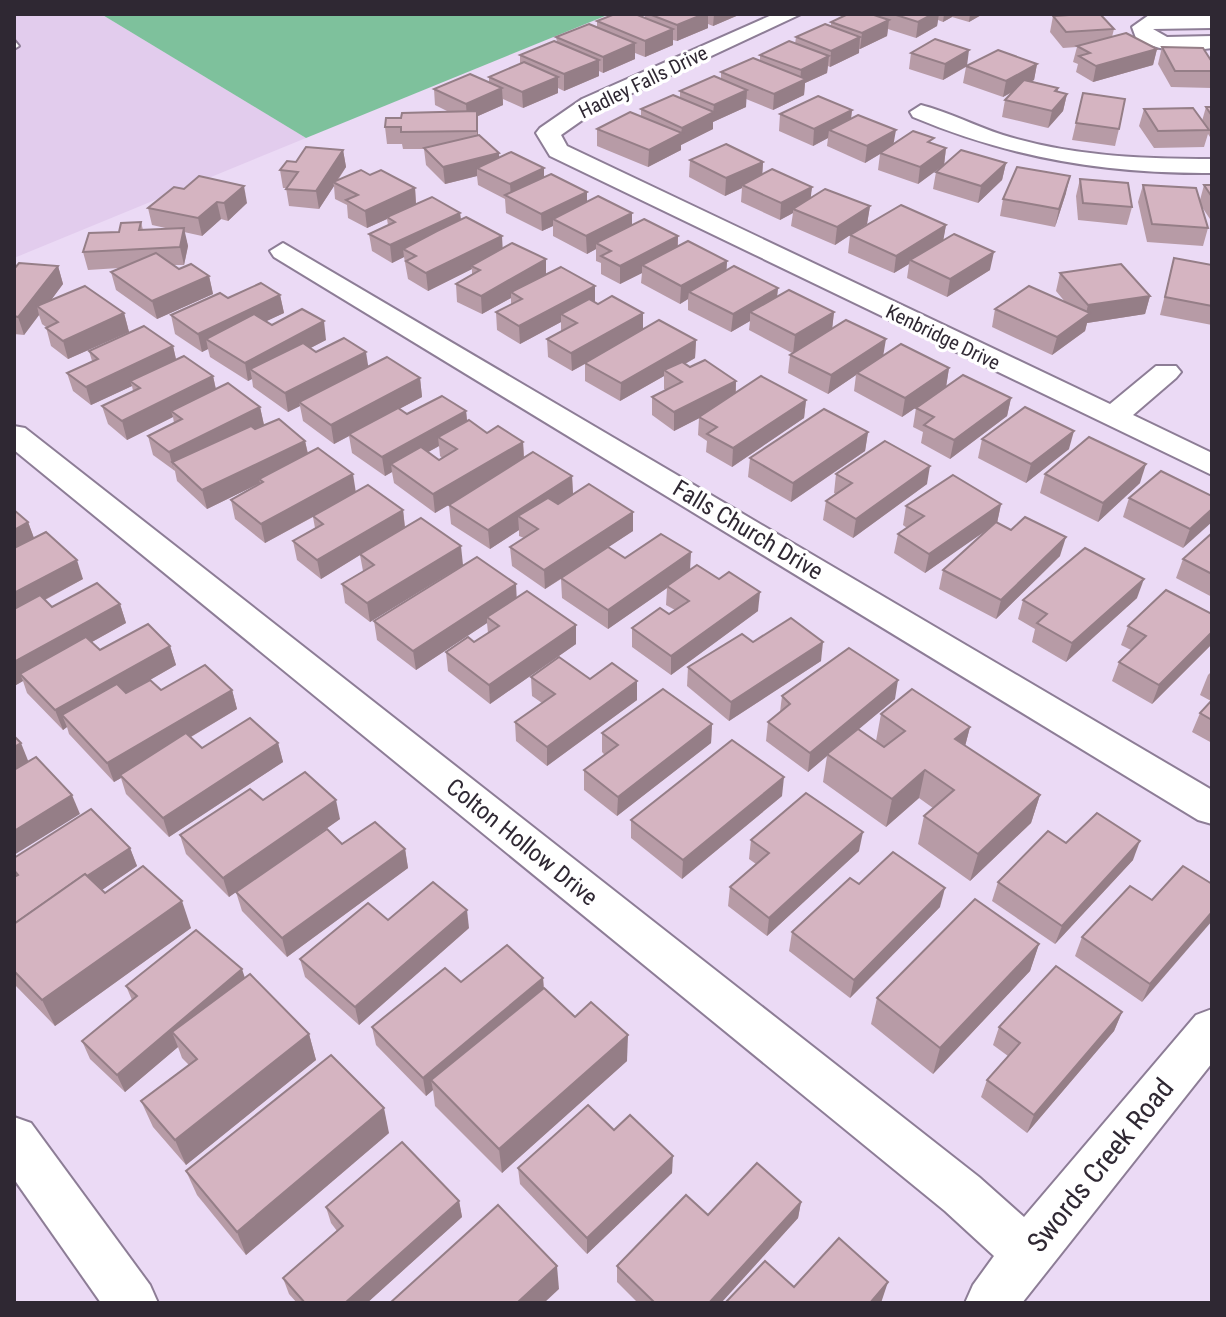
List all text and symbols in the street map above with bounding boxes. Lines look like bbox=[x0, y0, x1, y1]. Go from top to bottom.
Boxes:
street label: Hadley Falls Drive bbox=[575, 40, 711, 124]
street label: Kenbridge Drive bbox=[882, 299, 1004, 375]
street label: Falls Church Drive bbox=[668, 474, 828, 586]
street label: Colton Hollow Drive bbox=[441, 773, 603, 911]
street label: Swords Creek Road bbox=[1020, 1072, 1180, 1259]

